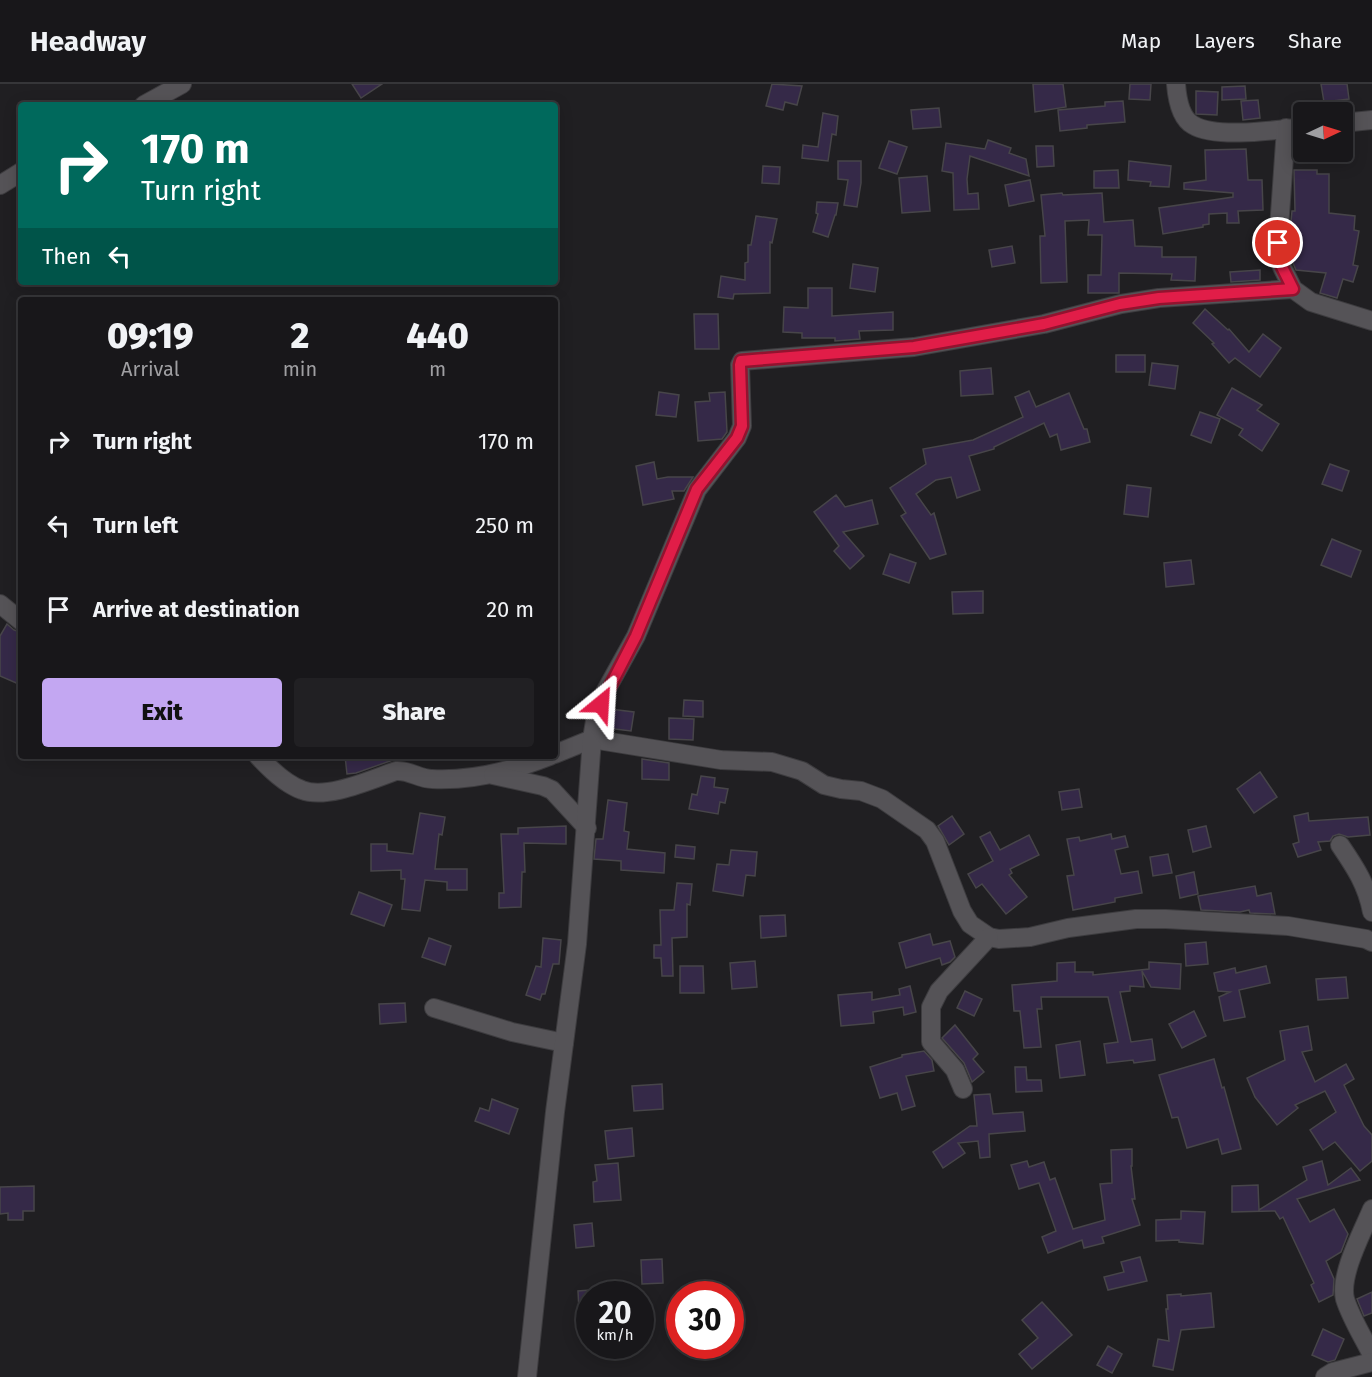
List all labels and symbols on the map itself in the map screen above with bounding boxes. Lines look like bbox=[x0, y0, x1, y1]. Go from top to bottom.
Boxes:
north arrow bbox=[1293, 102, 1353, 162]
pin bbox=[1252, 217, 1303, 268]
position arrow bbox=[569, 672, 633, 736]
speed limit sign: 30 bbox=[666, 1281, 744, 1359]

